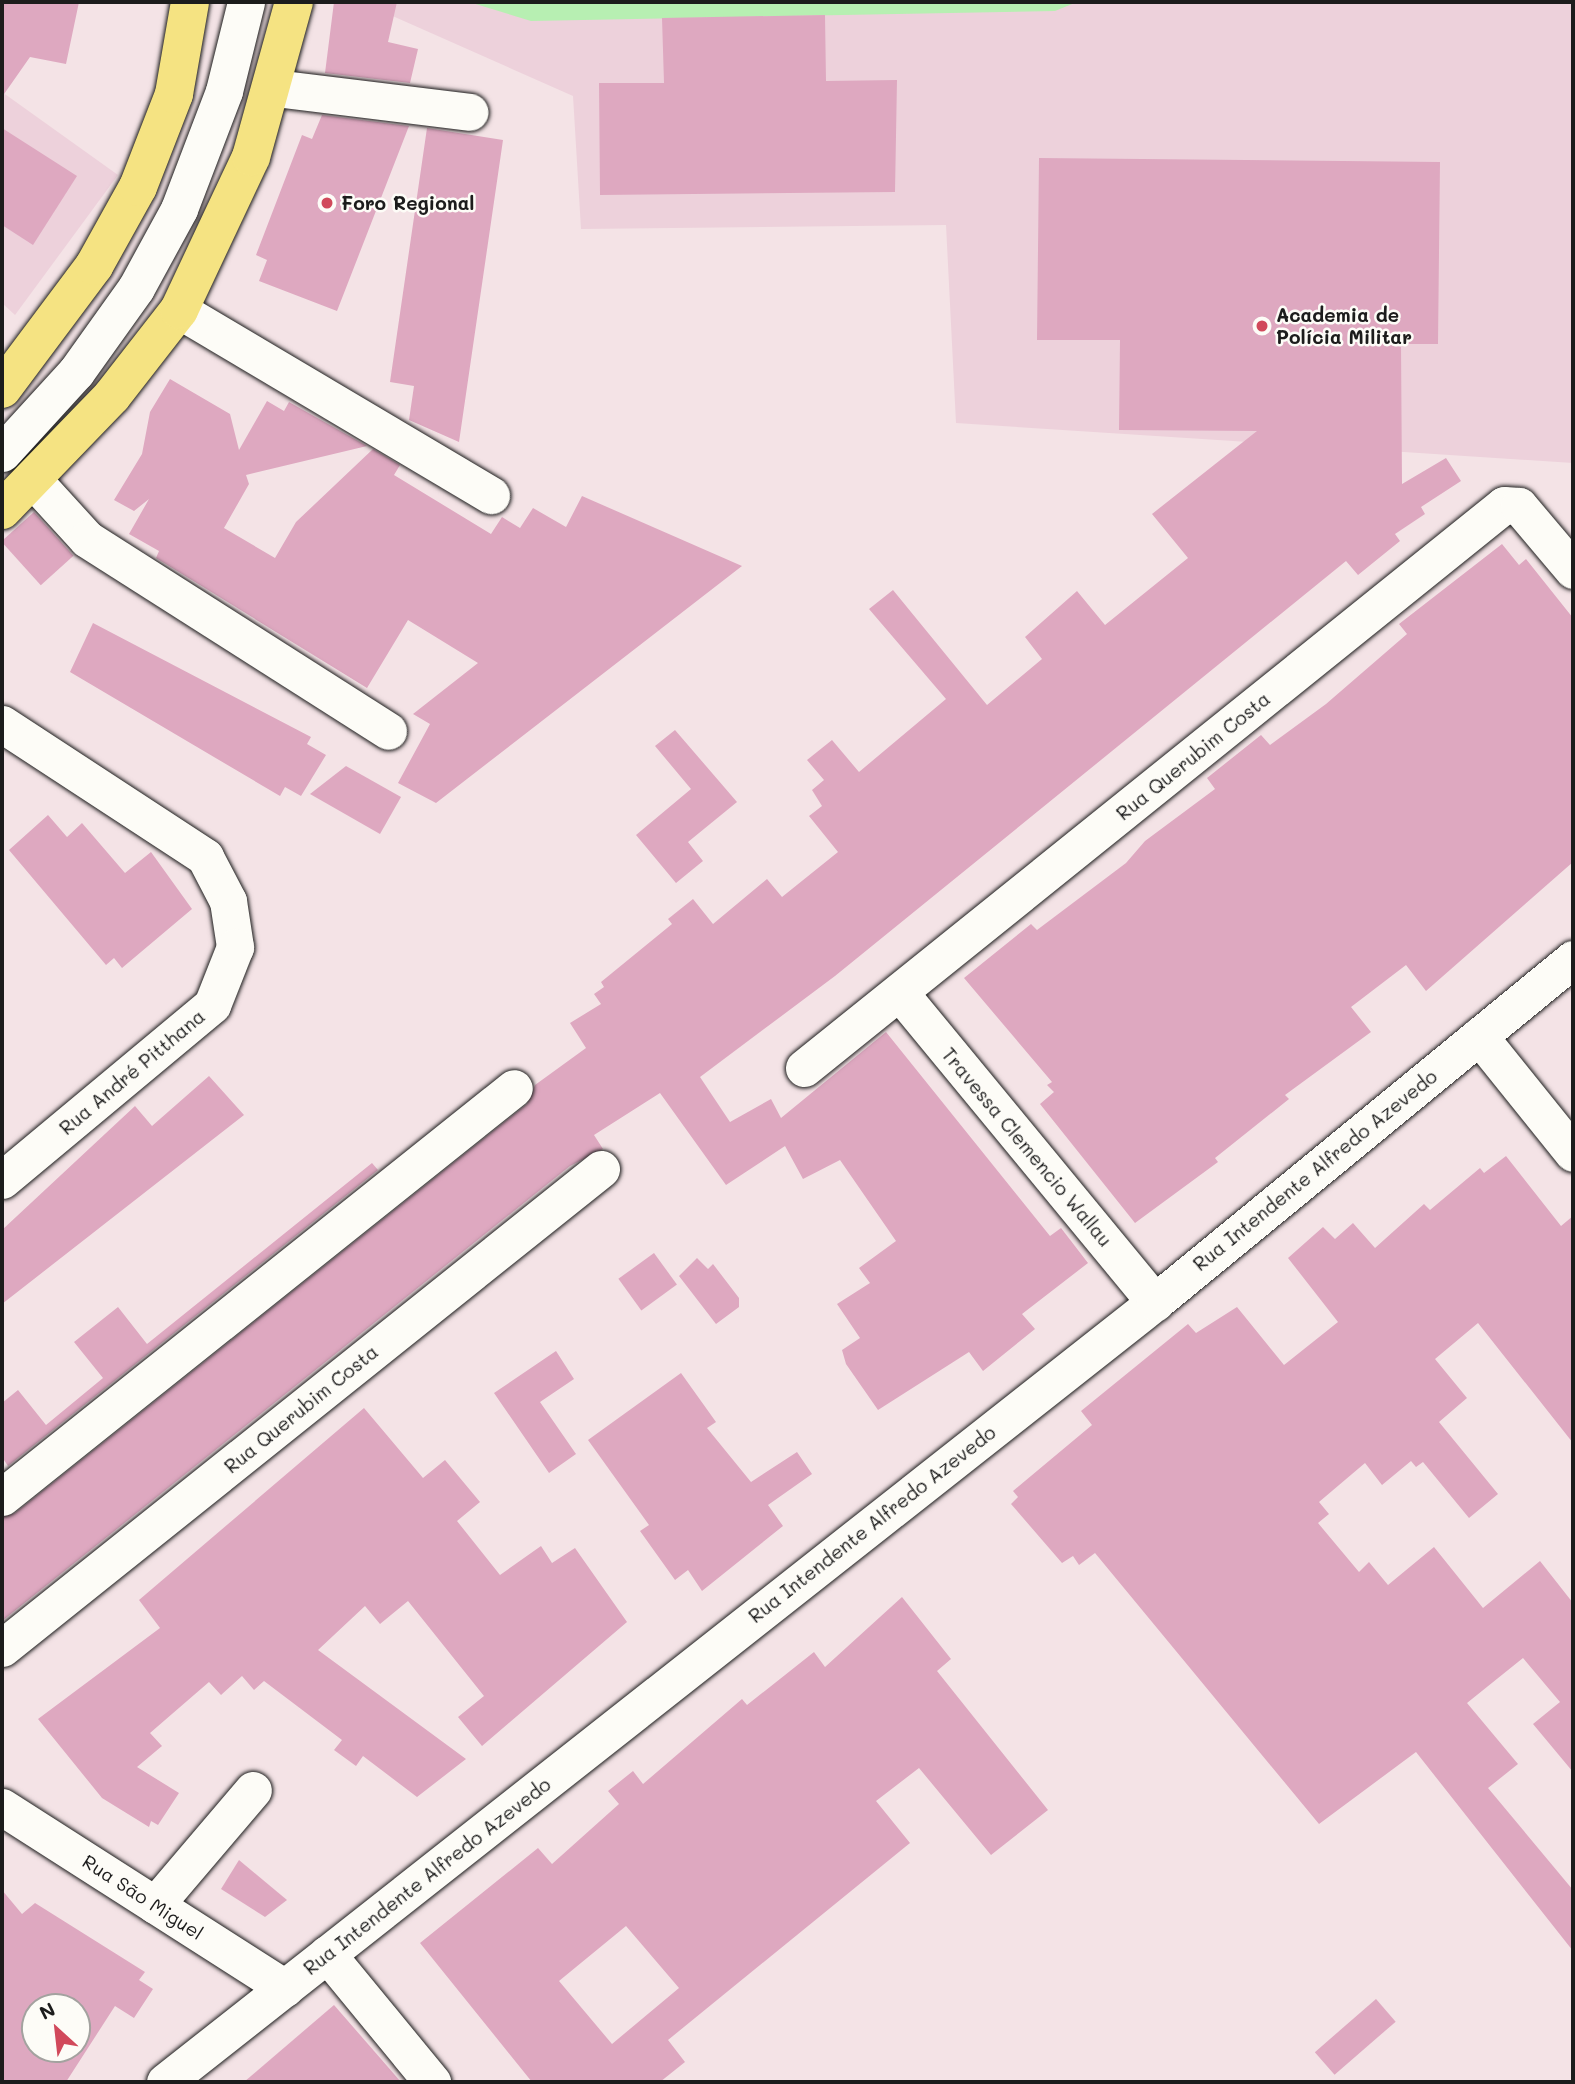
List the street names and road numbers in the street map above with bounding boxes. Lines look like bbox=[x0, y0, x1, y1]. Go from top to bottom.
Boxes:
street label: Rua Querubim Costa bbox=[1112, 687, 1274, 825]
street label: Rua André Pitthana bbox=[55, 1005, 209, 1139]
street label: Travessa Clemencio Wallau bbox=[937, 1043, 1117, 1251]
street label: Rua Intendente Alfredo Azevedo bbox=[1188, 1065, 1442, 1275]
street label: Rua Querubim Costa bbox=[220, 1340, 382, 1478]
street label: Rua Intendente Alfredo Azevedo bbox=[744, 1420, 1000, 1628]
street label: Rua Intendente Alfredo Azevedo bbox=[299, 1772, 555, 1980]
street label: Rua São Miguel bbox=[78, 1850, 208, 1944]

